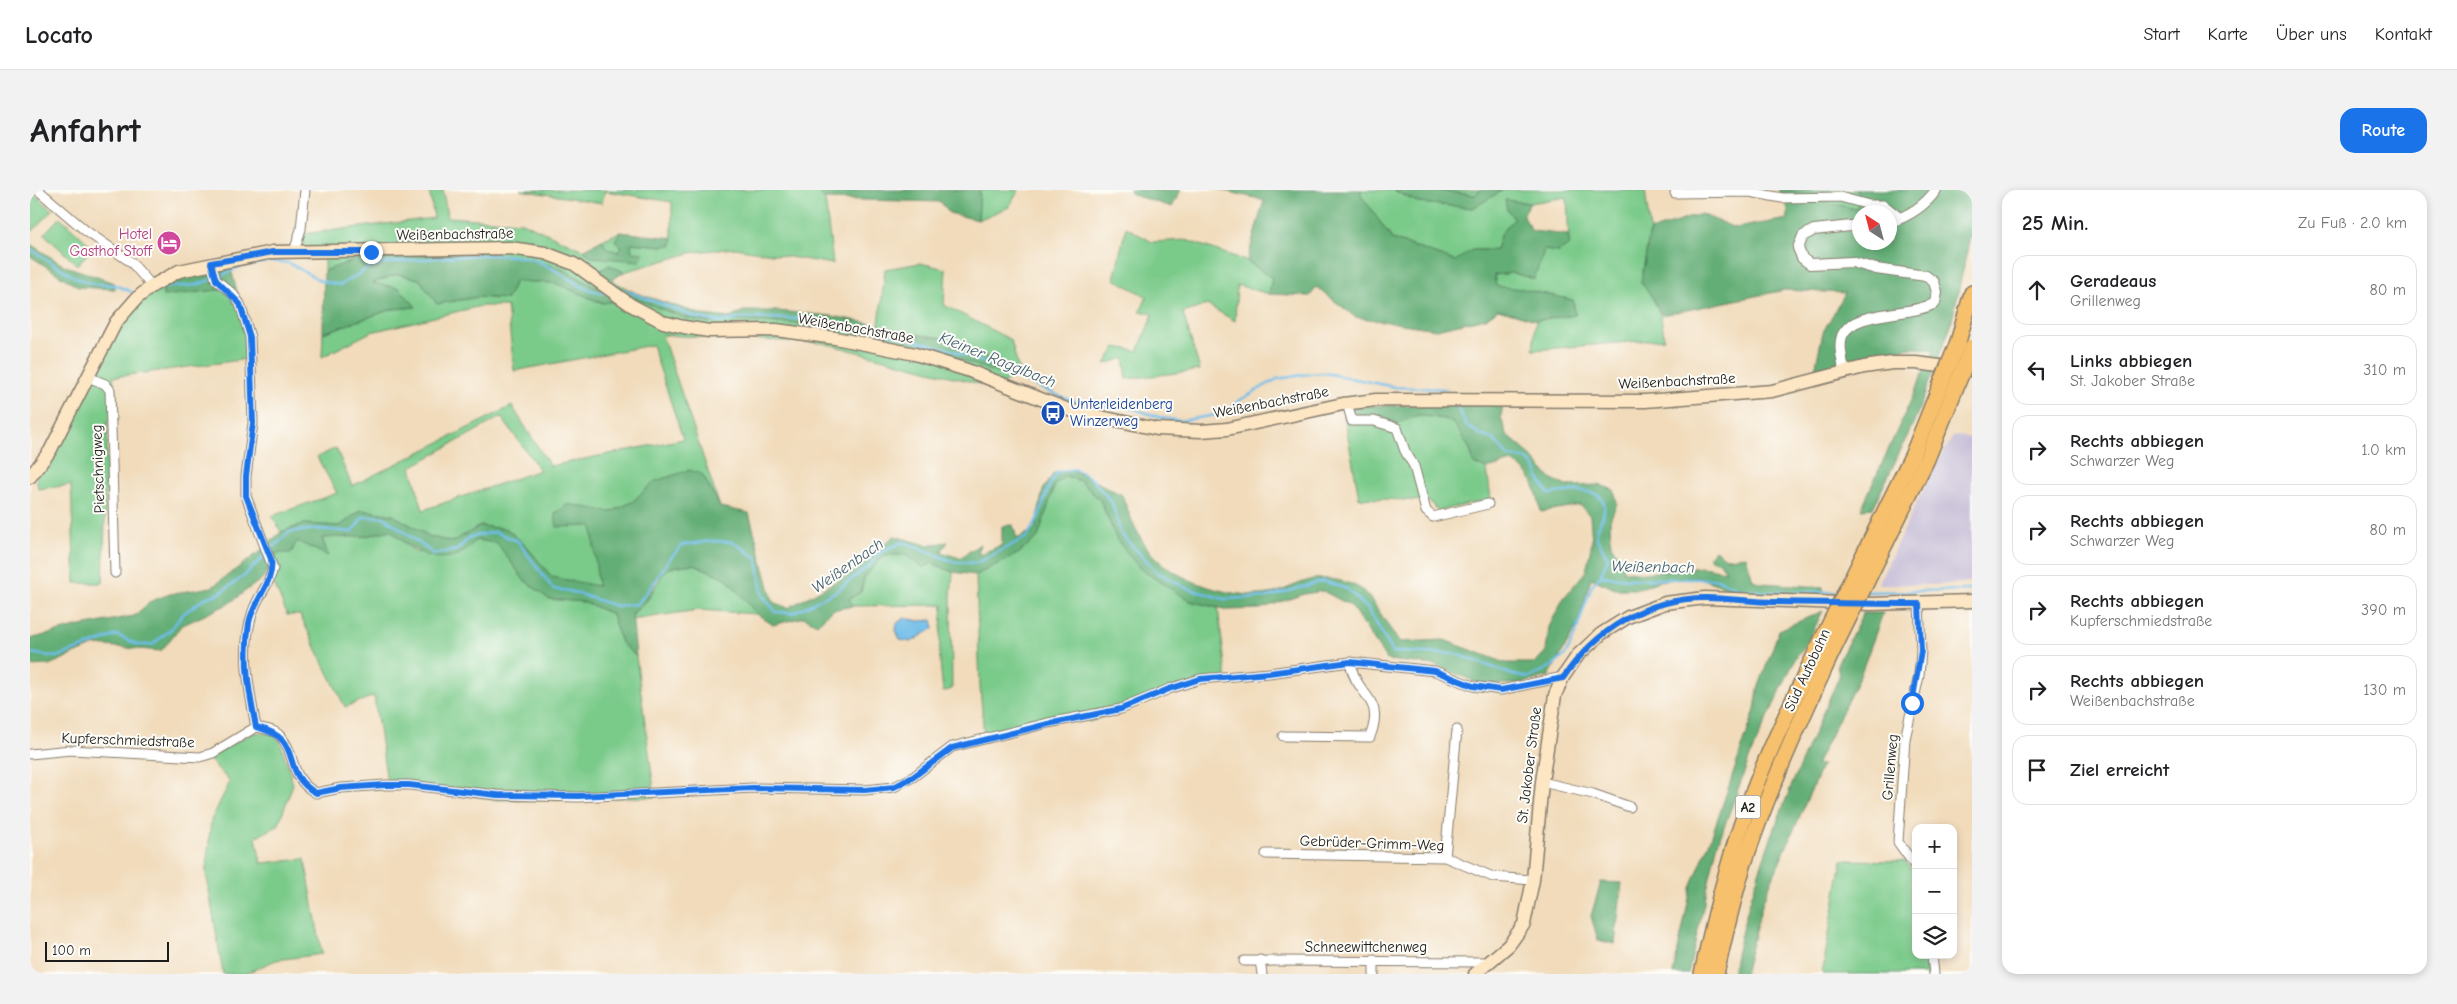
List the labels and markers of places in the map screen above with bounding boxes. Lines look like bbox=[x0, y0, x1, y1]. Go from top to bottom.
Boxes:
place label: Hotel Gasthof Stoff bbox=[69, 225, 153, 260]
hotel icon: Hotel Gasthof Stoff bbox=[156, 230, 182, 256]
place label: Unterleidenberg Winzerweg bbox=[1070, 395, 1173, 430]
bus stop icon: Unterleidenberg Winzerweg bbox=[1040, 400, 1066, 426]

